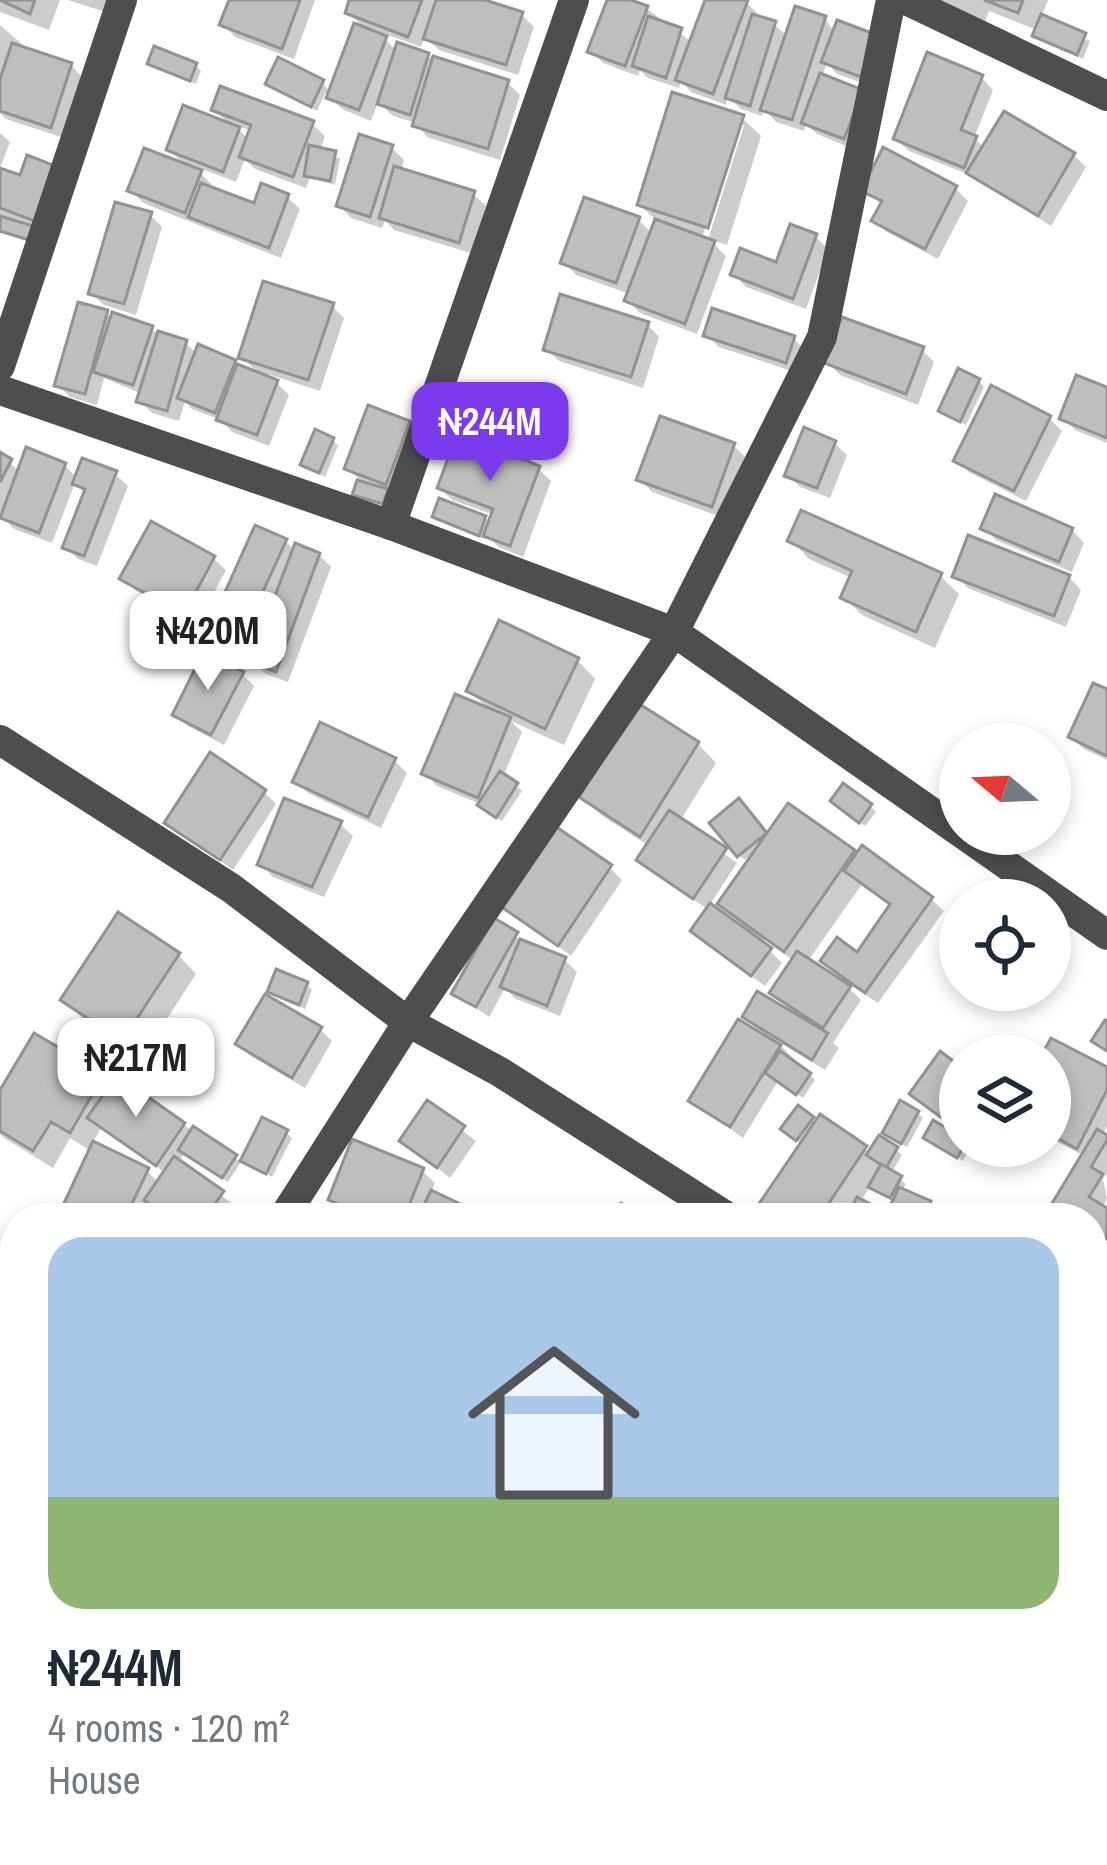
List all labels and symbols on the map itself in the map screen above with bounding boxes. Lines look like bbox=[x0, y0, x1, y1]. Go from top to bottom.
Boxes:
pin: ₦244M bbox=[406, 382, 574, 484]
pin: ₦420M bbox=[124, 591, 292, 693]
north arrow bbox=[939, 723, 1071, 855]
pin: ₦217M bbox=[52, 1018, 220, 1120]

